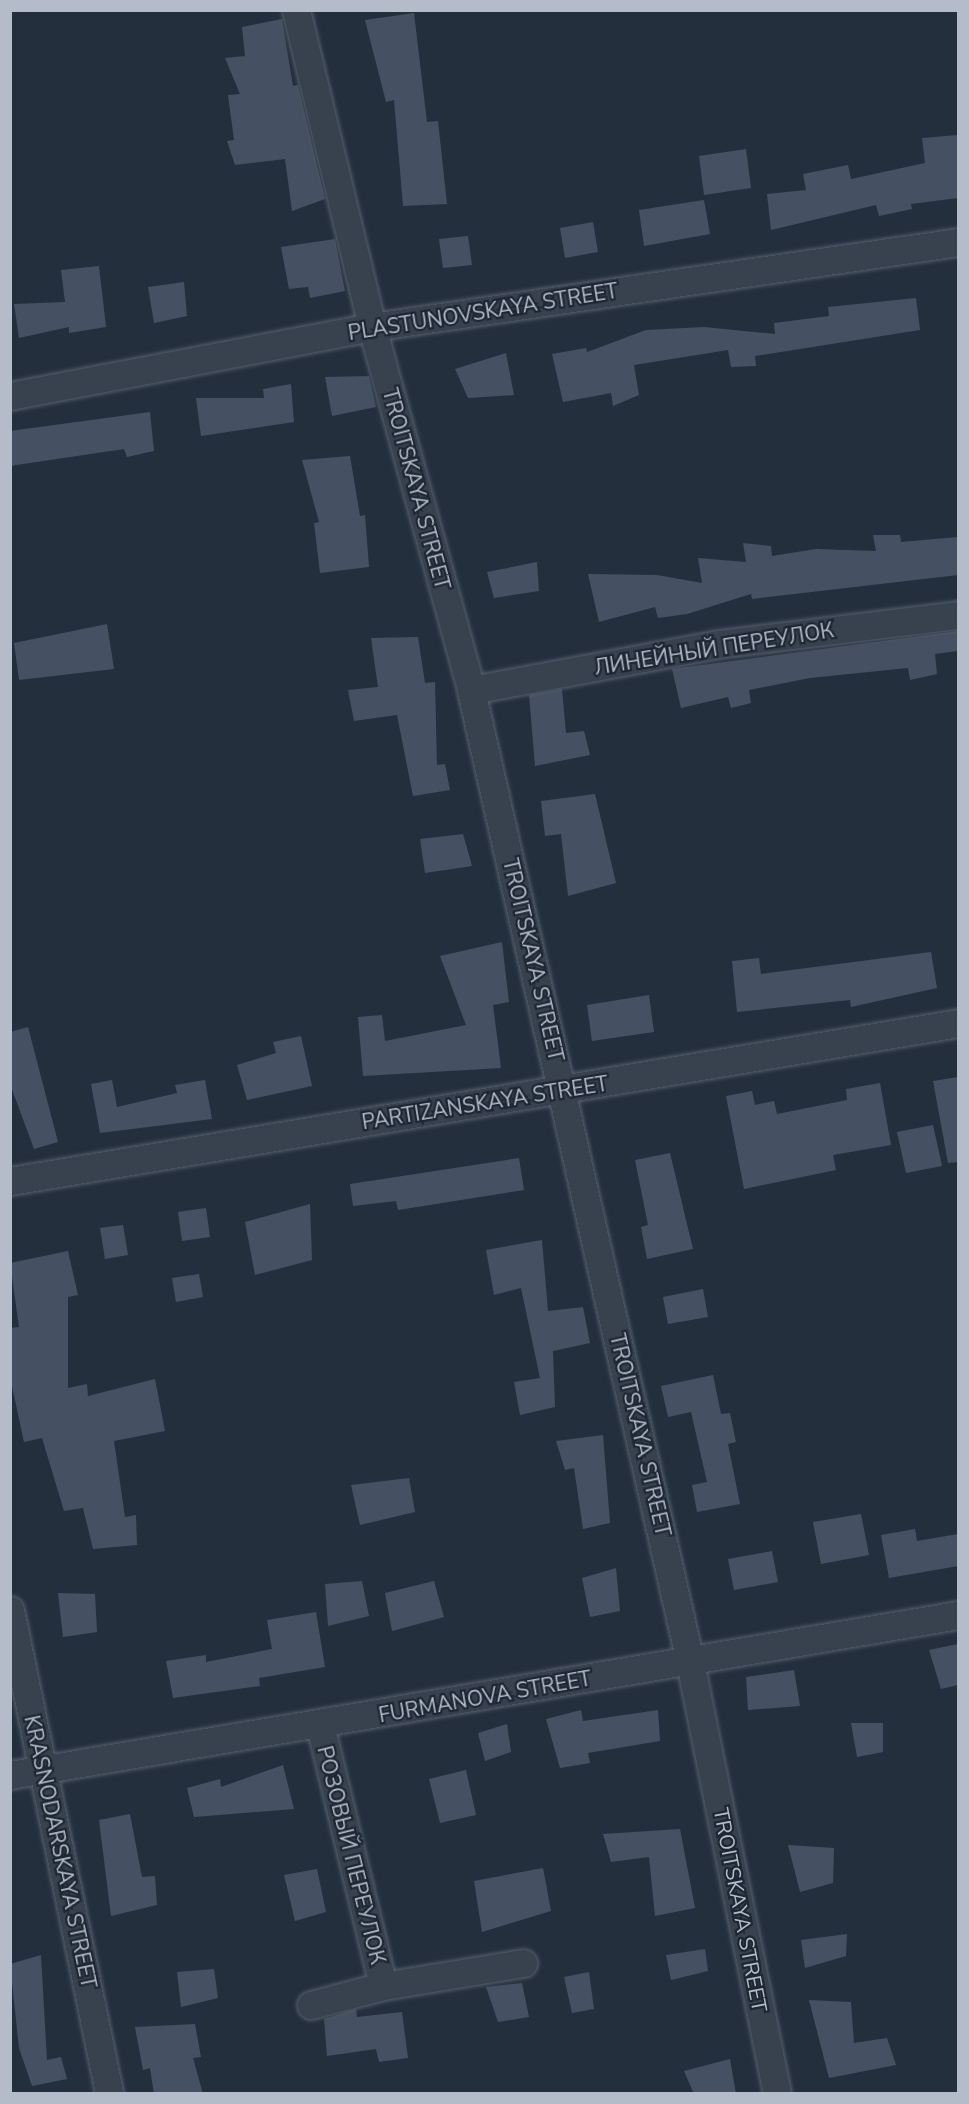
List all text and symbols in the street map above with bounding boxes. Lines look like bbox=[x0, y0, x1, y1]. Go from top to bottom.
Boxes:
street label: PLASTUNOVSKAYA STREET bbox=[346, 278, 620, 346]
street label: TROITSKAYA STREET bbox=[377, 385, 455, 593]
street label: ЛИНЕЙНЫЙ ПЕРЕУЛОК bbox=[593, 618, 835, 680]
street label: TROITSKAYA STREET bbox=[497, 856, 569, 1064]
street label: PARTIZANSKAYA STREET bbox=[360, 1071, 610, 1135]
street label: TROITSKAYA STREET bbox=[604, 1331, 676, 1539]
street label: FURMANOVA STREET bbox=[377, 1666, 593, 1728]
street label: KRASNODARSKAYA STREET bbox=[19, 1713, 101, 1991]
street label: РОЗОВЫЙ ПЕРЕУЛОК bbox=[312, 1743, 390, 1967]
street label: TROITSKAYA STREET bbox=[708, 1806, 772, 2014]

